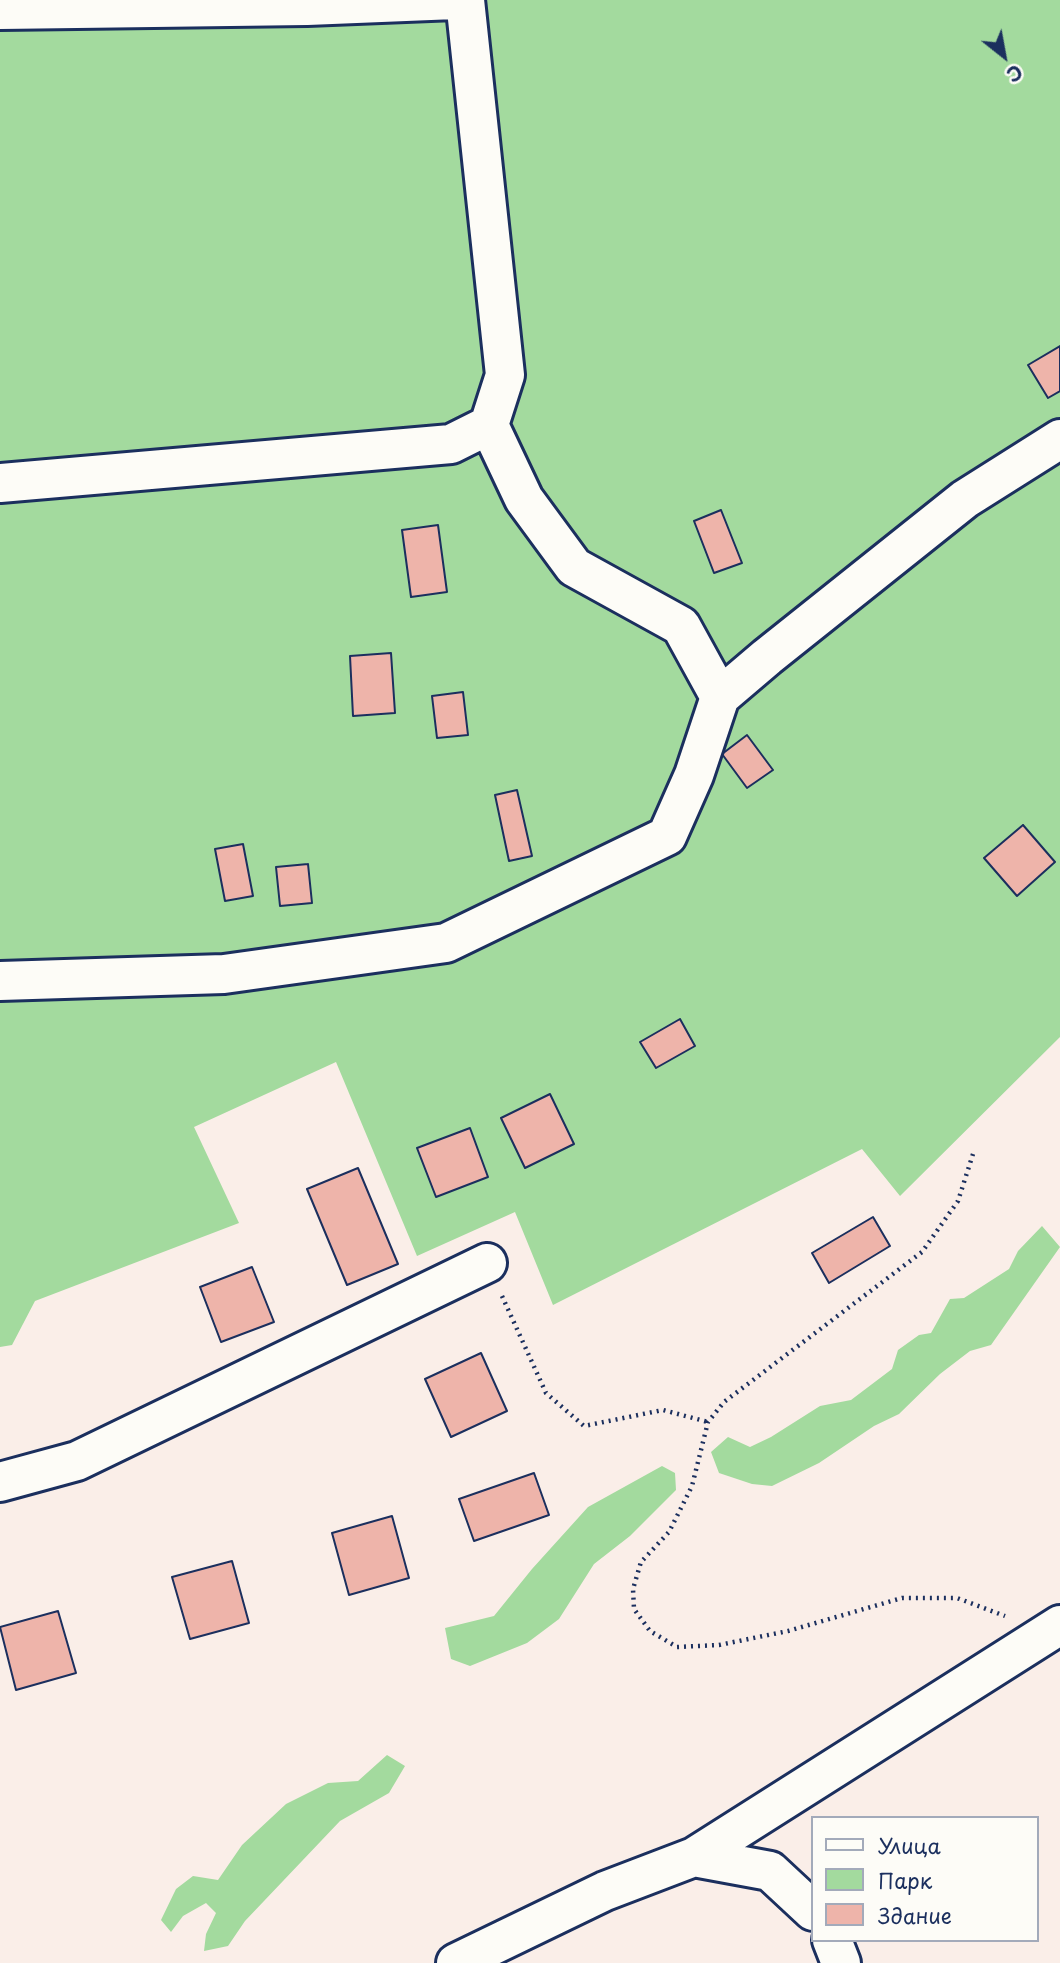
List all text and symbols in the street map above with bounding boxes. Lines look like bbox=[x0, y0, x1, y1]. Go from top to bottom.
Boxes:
north arrow bbox=[969, 21, 1039, 91]
text: С bbox=[1001, 58, 1028, 90]
legend bbox=[811, 1816, 1039, 1942]
text: Улица bbox=[878, 1829, 941, 1861]
text: Парк bbox=[878, 1864, 932, 1896]
text: Здание bbox=[878, 1899, 952, 1931]

